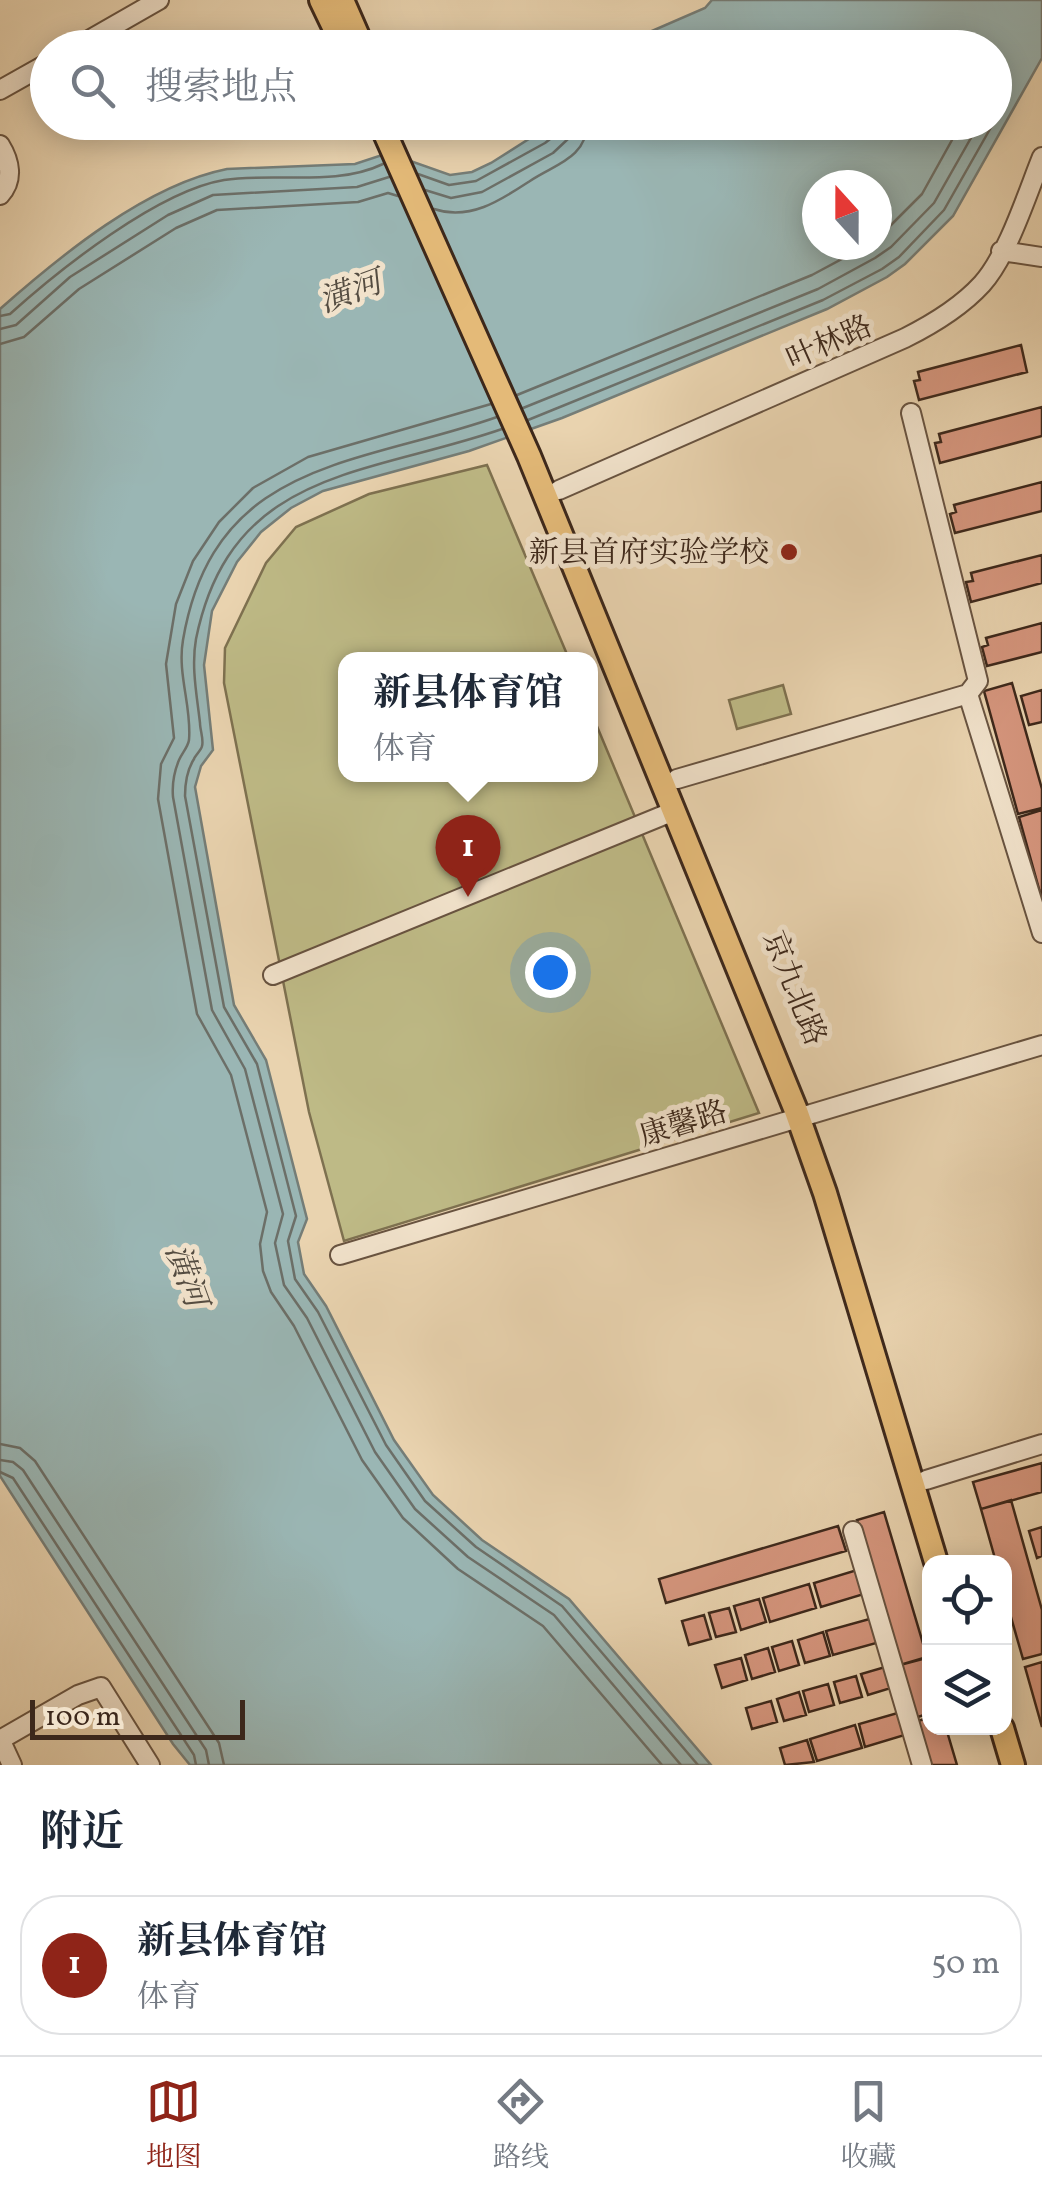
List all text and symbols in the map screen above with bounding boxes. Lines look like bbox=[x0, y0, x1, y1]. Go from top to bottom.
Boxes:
search box bbox=[30, 30, 1012, 140]
icon: search bbox=[65, 58, 120, 113]
text: 搜索地点 bbox=[145, 63, 297, 116]
north arrow bbox=[802, 170, 892, 260]
water label: 潢河 bbox=[313, 260, 393, 325]
street label: 叶林路 bbox=[780, 306, 879, 381]
place label: 新县首府实验学校 bbox=[529, 533, 769, 575]
marker: 新县首府实验学校 bbox=[778, 541, 800, 563]
popup bbox=[338, 652, 598, 782]
text: 新县体育馆 bbox=[373, 669, 563, 722]
text: 体育 bbox=[373, 729, 437, 773]
pin: 1 bbox=[436, 814, 500, 897]
street label: 京九北路 bbox=[751, 925, 835, 1052]
your location bbox=[525, 947, 576, 998]
street label: 康馨路 bbox=[634, 1092, 733, 1158]
water label: 潢河 bbox=[153, 1238, 218, 1318]
map controls bbox=[922, 1555, 1012, 1735]
button: locate bbox=[922, 1555, 1012, 1645]
button: layers bbox=[922, 1645, 1012, 1735]
scale bar bbox=[30, 1695, 245, 1740]
text: 100 m bbox=[45, 1698, 120, 1737]
text: 附近 bbox=[40, 1805, 124, 1864]
text: 新县体育馆 bbox=[137, 1917, 327, 1970]
text: 1 bbox=[68, 1943, 81, 1987]
text: 50 m bbox=[931, 1943, 1000, 1987]
text: 体育 bbox=[137, 1977, 201, 2021]
tab: 地图 bbox=[146, 2074, 202, 2178]
tab: 路线 bbox=[493, 2074, 549, 2178]
tab: 收藏 bbox=[840, 2074, 896, 2178]

